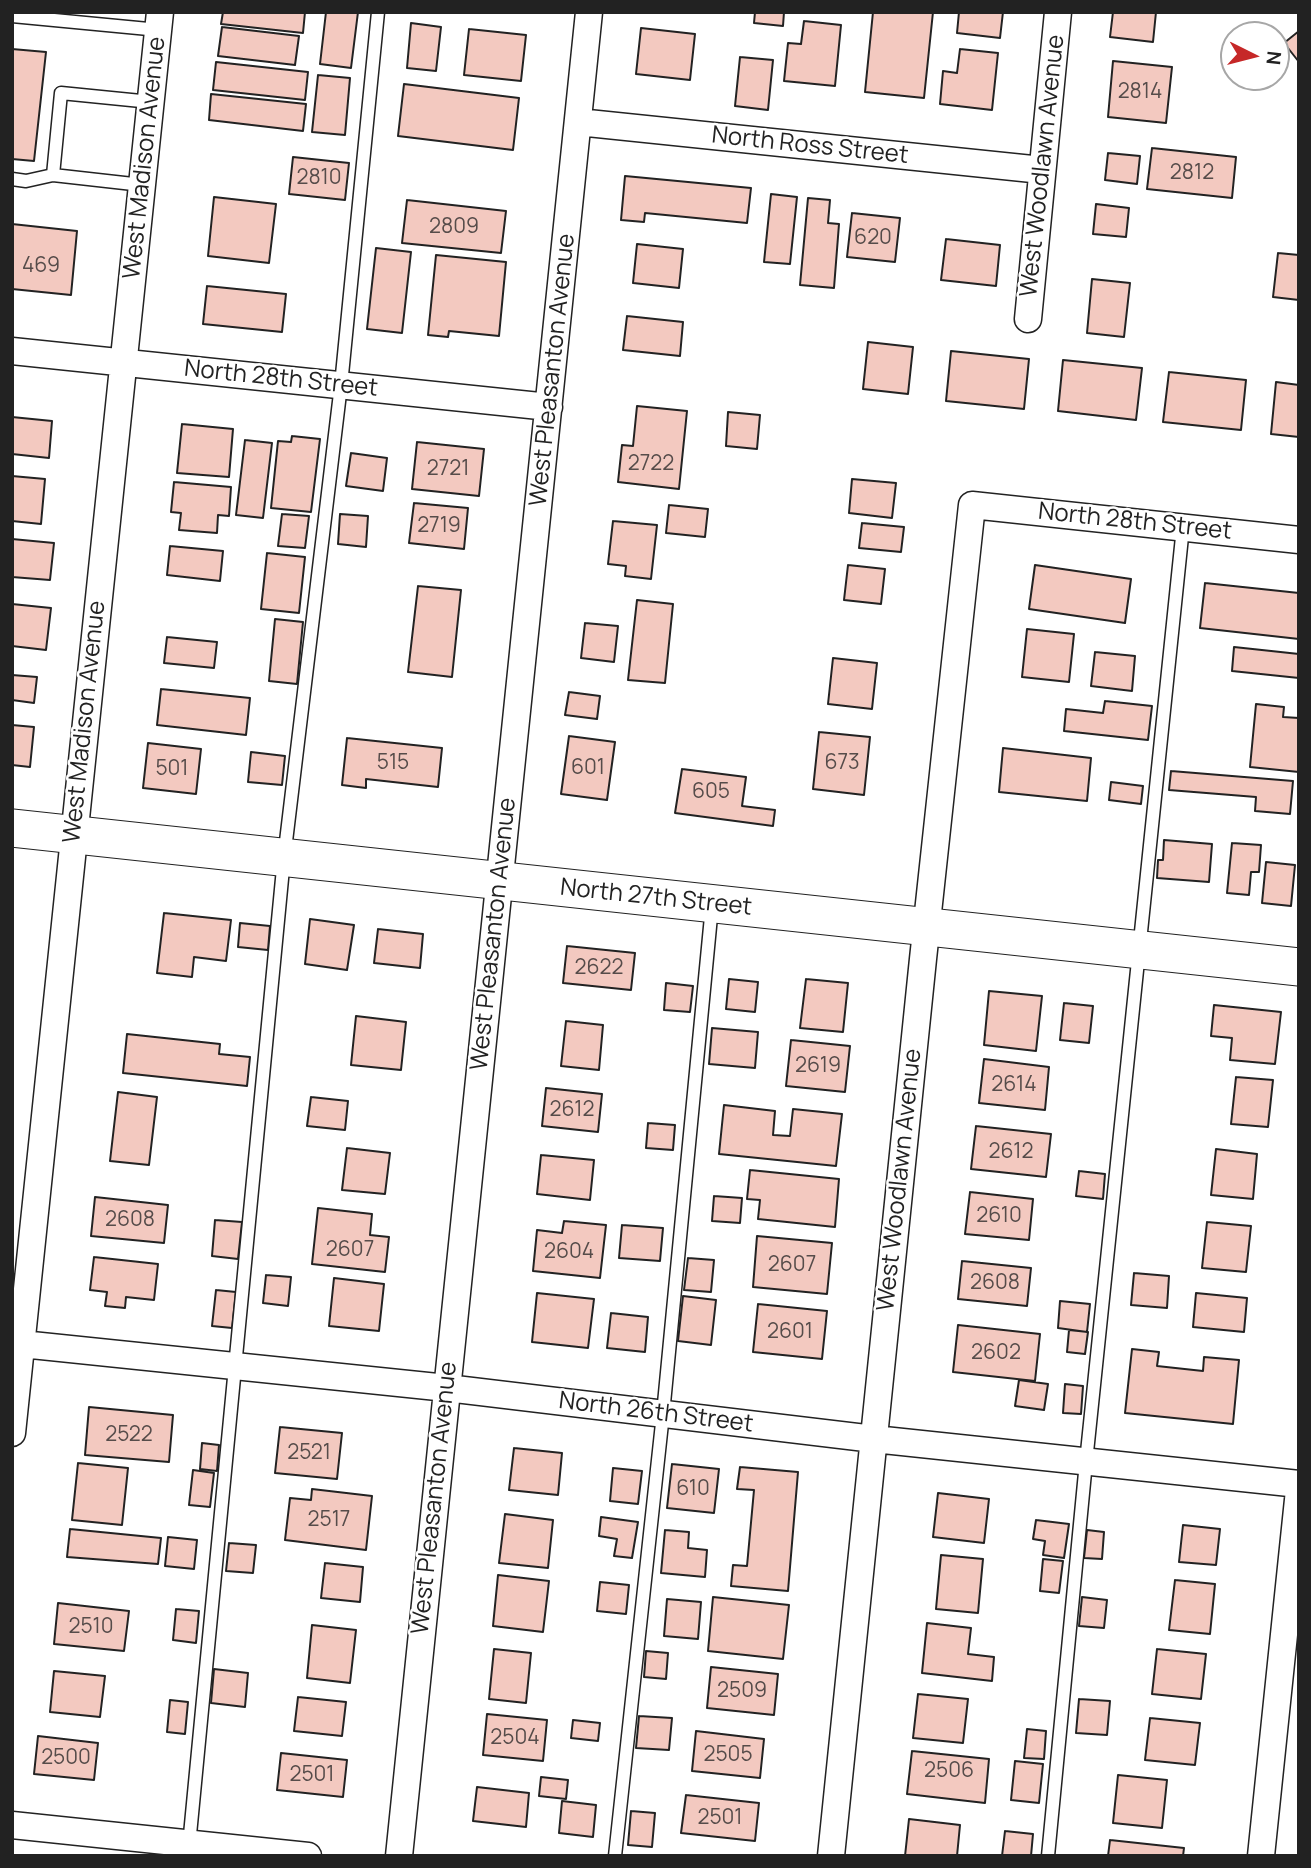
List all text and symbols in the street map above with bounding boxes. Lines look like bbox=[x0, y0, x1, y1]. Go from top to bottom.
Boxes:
north arrow bbox=[1220, 21, 1290, 91]
street label: West Woodlawn Avenue bbox=[1015, 33, 1071, 299]
street label: West Madison Avenue bbox=[118, 35, 172, 281]
text: N bbox=[1260, 50, 1288, 66]
house number: 2814 bbox=[1118, 79, 1162, 105]
street label: North Ross Street bbox=[710, 121, 910, 171]
house number: 2812 bbox=[1170, 160, 1214, 186]
house number: 2810 bbox=[296, 165, 342, 191]
house number: 2809 bbox=[429, 214, 479, 240]
house number: 620 bbox=[854, 225, 892, 251]
street label: West Pleasanton Avenue bbox=[524, 232, 582, 508]
house number: 469 bbox=[22, 253, 60, 279]
street label: North 28th Street bbox=[183, 355, 379, 403]
house number: 2722 bbox=[628, 451, 674, 477]
house number: 2721 bbox=[427, 456, 469, 482]
street label: North 28th Street bbox=[1037, 498, 1233, 546]
house number: 2719 bbox=[417, 513, 461, 539]
street label: West Madison Avenue bbox=[58, 599, 112, 845]
house number: 515 bbox=[377, 750, 409, 776]
house number: 673 bbox=[824, 750, 860, 776]
house number: 601 bbox=[571, 755, 605, 781]
house number: 501 bbox=[155, 756, 189, 782]
house number: 605 bbox=[692, 779, 730, 805]
street label: West Pleasanton Avenue bbox=[465, 796, 523, 1072]
street label: North 27th Street bbox=[559, 874, 753, 922]
house number: 2622 bbox=[575, 955, 623, 981]
street label: West Woodlawn Avenue bbox=[872, 1047, 928, 1313]
house number: 2619 bbox=[795, 1053, 841, 1079]
house number: 2614 bbox=[991, 1072, 1037, 1098]
house number: 2612 bbox=[550, 1097, 594, 1123]
house number: 2612 bbox=[989, 1139, 1033, 1165]
house number: 2610 bbox=[976, 1203, 1022, 1229]
house number: 2608 bbox=[105, 1207, 155, 1233]
house number: 2607 bbox=[326, 1237, 374, 1263]
house number: 2604 bbox=[544, 1239, 594, 1265]
house number: 2607 bbox=[768, 1252, 816, 1278]
house number: 2608 bbox=[970, 1270, 1020, 1296]
house number: 2601 bbox=[767, 1319, 813, 1345]
house number: 2602 bbox=[971, 1340, 1021, 1366]
street label: West Pleasanton Avenue bbox=[406, 1360, 464, 1636]
street label: North 26th Street bbox=[557, 1387, 755, 1439]
house number: 2522 bbox=[105, 1422, 153, 1448]
house number: 2521 bbox=[287, 1440, 331, 1466]
house number: 610 bbox=[676, 1476, 710, 1502]
house number: 2517 bbox=[308, 1507, 350, 1533]
house number: 2510 bbox=[68, 1614, 114, 1640]
house number: 2509 bbox=[717, 1678, 767, 1704]
house number: 2504 bbox=[490, 1725, 540, 1751]
house number: 2505 bbox=[703, 1742, 753, 1768]
house number: 2500 bbox=[41, 1745, 91, 1771]
house number: 2506 bbox=[924, 1758, 974, 1784]
house number: 2501 bbox=[289, 1762, 335, 1788]
house number: 2501 bbox=[697, 1805, 743, 1831]

